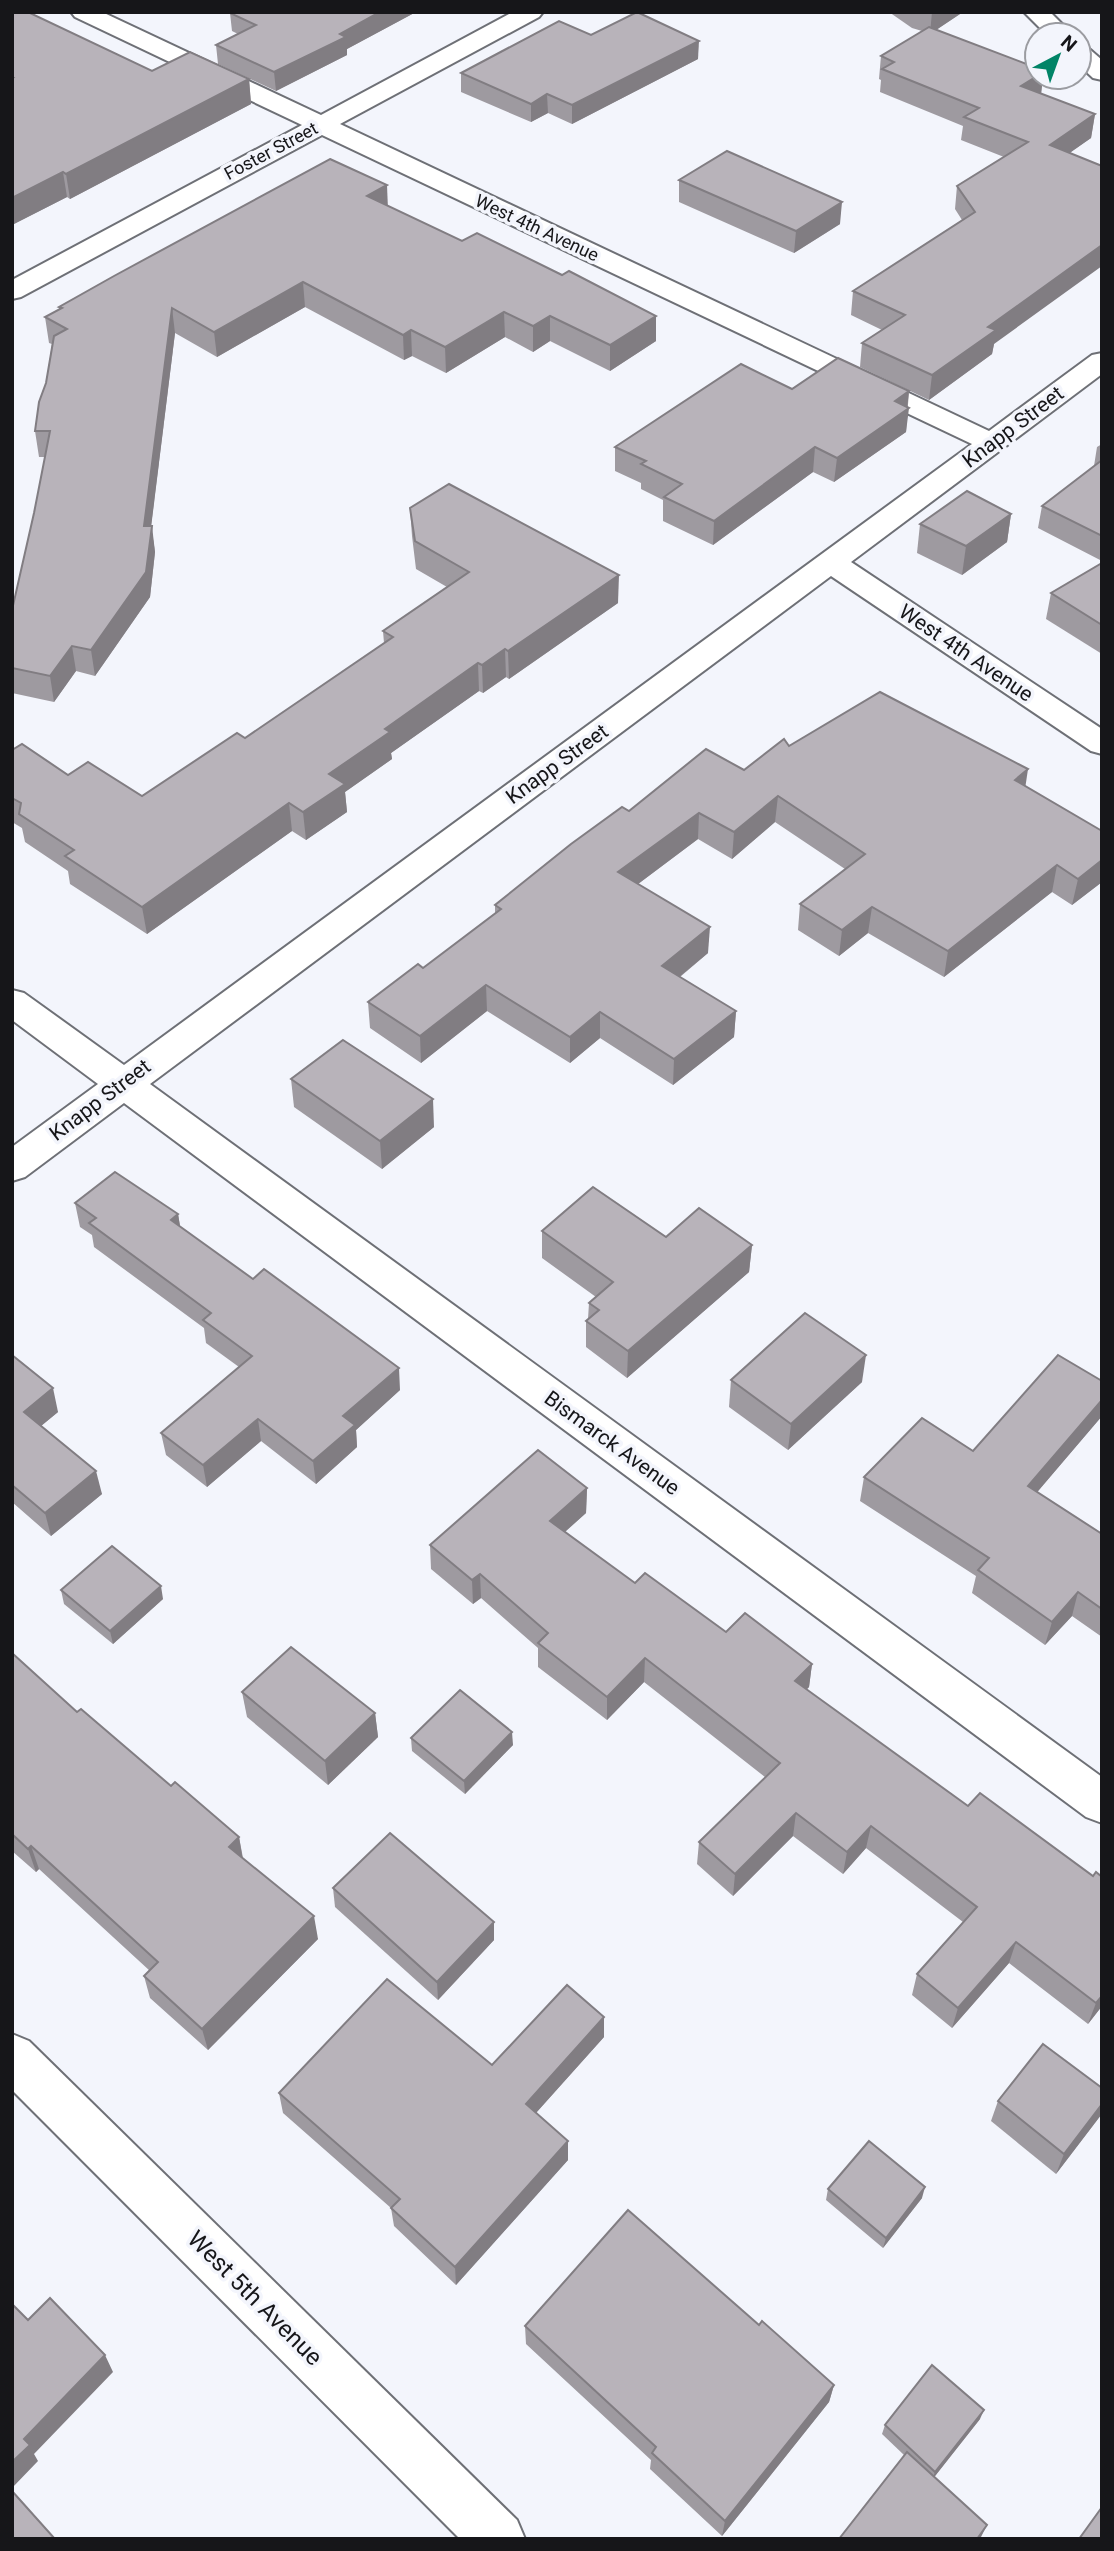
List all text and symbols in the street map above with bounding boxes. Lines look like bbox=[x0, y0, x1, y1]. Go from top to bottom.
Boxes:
north arrow bbox=[1023, 21, 1093, 91]
text: N bbox=[1056, 30, 1081, 57]
street label: Foster Street bbox=[220, 117, 321, 184]
street label: West 4th Avenue bbox=[472, 190, 602, 265]
street label: Knapp Street bbox=[958, 381, 1068, 473]
street label: West 4th Avenue bbox=[894, 599, 1038, 707]
street label: Knapp Street bbox=[501, 719, 613, 809]
street label: Knapp Street bbox=[45, 1054, 155, 1146]
street label: Bismarck Avenue bbox=[540, 1386, 684, 1500]
street label: West 5th Avenue bbox=[182, 2225, 328, 2371]

